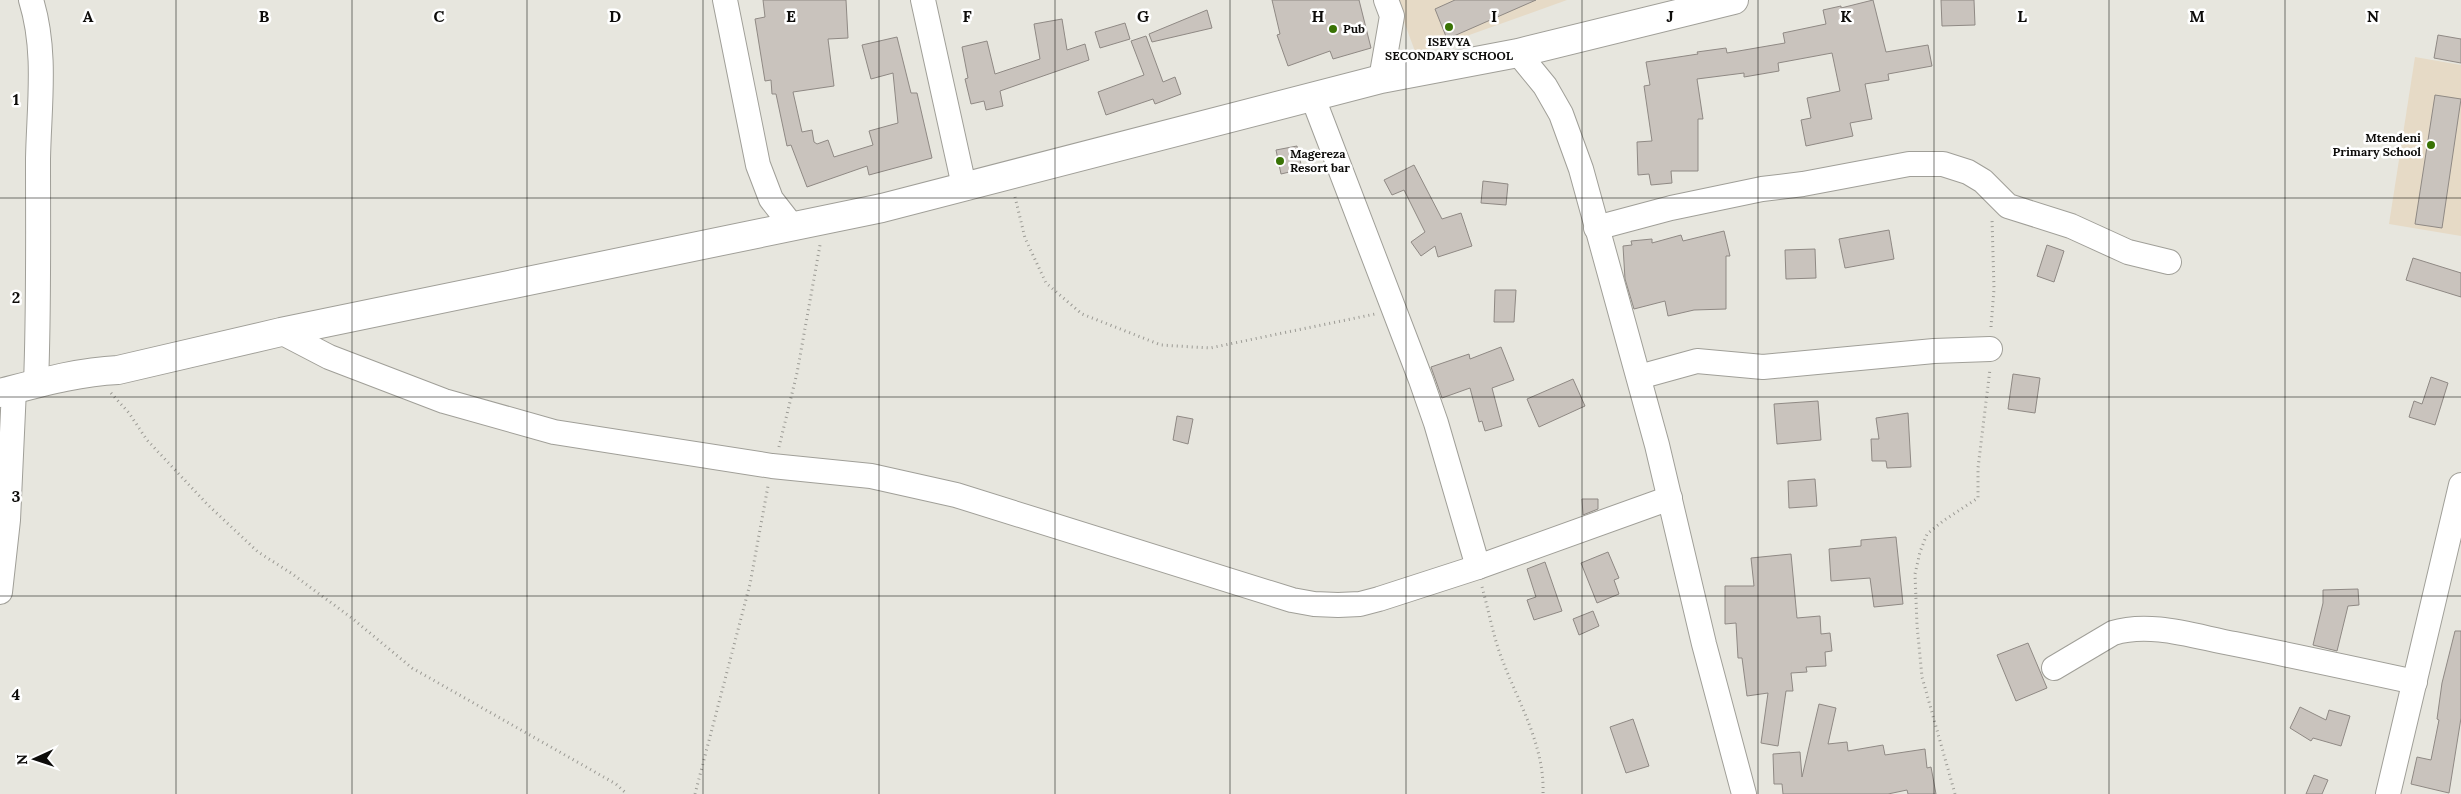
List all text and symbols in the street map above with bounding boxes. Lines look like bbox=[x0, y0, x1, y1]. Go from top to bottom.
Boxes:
text: A bbox=[83, 6, 94, 26]
text: B bbox=[259, 6, 270, 26]
text: C bbox=[433, 6, 445, 26]
text: D bbox=[609, 6, 621, 26]
text: E bbox=[786, 6, 796, 26]
text: F bbox=[962, 6, 972, 26]
text: G bbox=[1137, 6, 1149, 26]
text: H bbox=[1312, 6, 1325, 26]
text: I bbox=[1491, 6, 1497, 26]
text: J bbox=[1666, 6, 1674, 26]
text: K bbox=[1840, 6, 1852, 26]
text: L bbox=[2017, 6, 2027, 26]
text: M bbox=[2189, 6, 2205, 26]
text: N bbox=[2367, 6, 2379, 26]
place label: Pub bbox=[1343, 21, 1365, 36]
marker: ISEVYA SECONDARY SCHOOL bbox=[1443, 21, 1455, 33]
marker: Pub bbox=[1327, 23, 1339, 35]
place label: ISEVYA SECONDARY SCHOOL bbox=[1385, 34, 1514, 63]
text: 1 bbox=[13, 89, 19, 109]
place label: Mtendeni Primary School bbox=[2333, 130, 2421, 159]
marker: Mtendeni Primary School bbox=[2425, 139, 2437, 151]
place label: Magereza Resort bar bbox=[1290, 146, 1350, 175]
marker: Magereza Resort bar bbox=[1274, 155, 1286, 167]
text: 2 bbox=[12, 287, 20, 307]
text: 3 bbox=[12, 486, 21, 506]
text: 4 bbox=[12, 684, 21, 704]
north arrow bbox=[10, 734, 60, 784]
text: N bbox=[13, 754, 31, 766]

